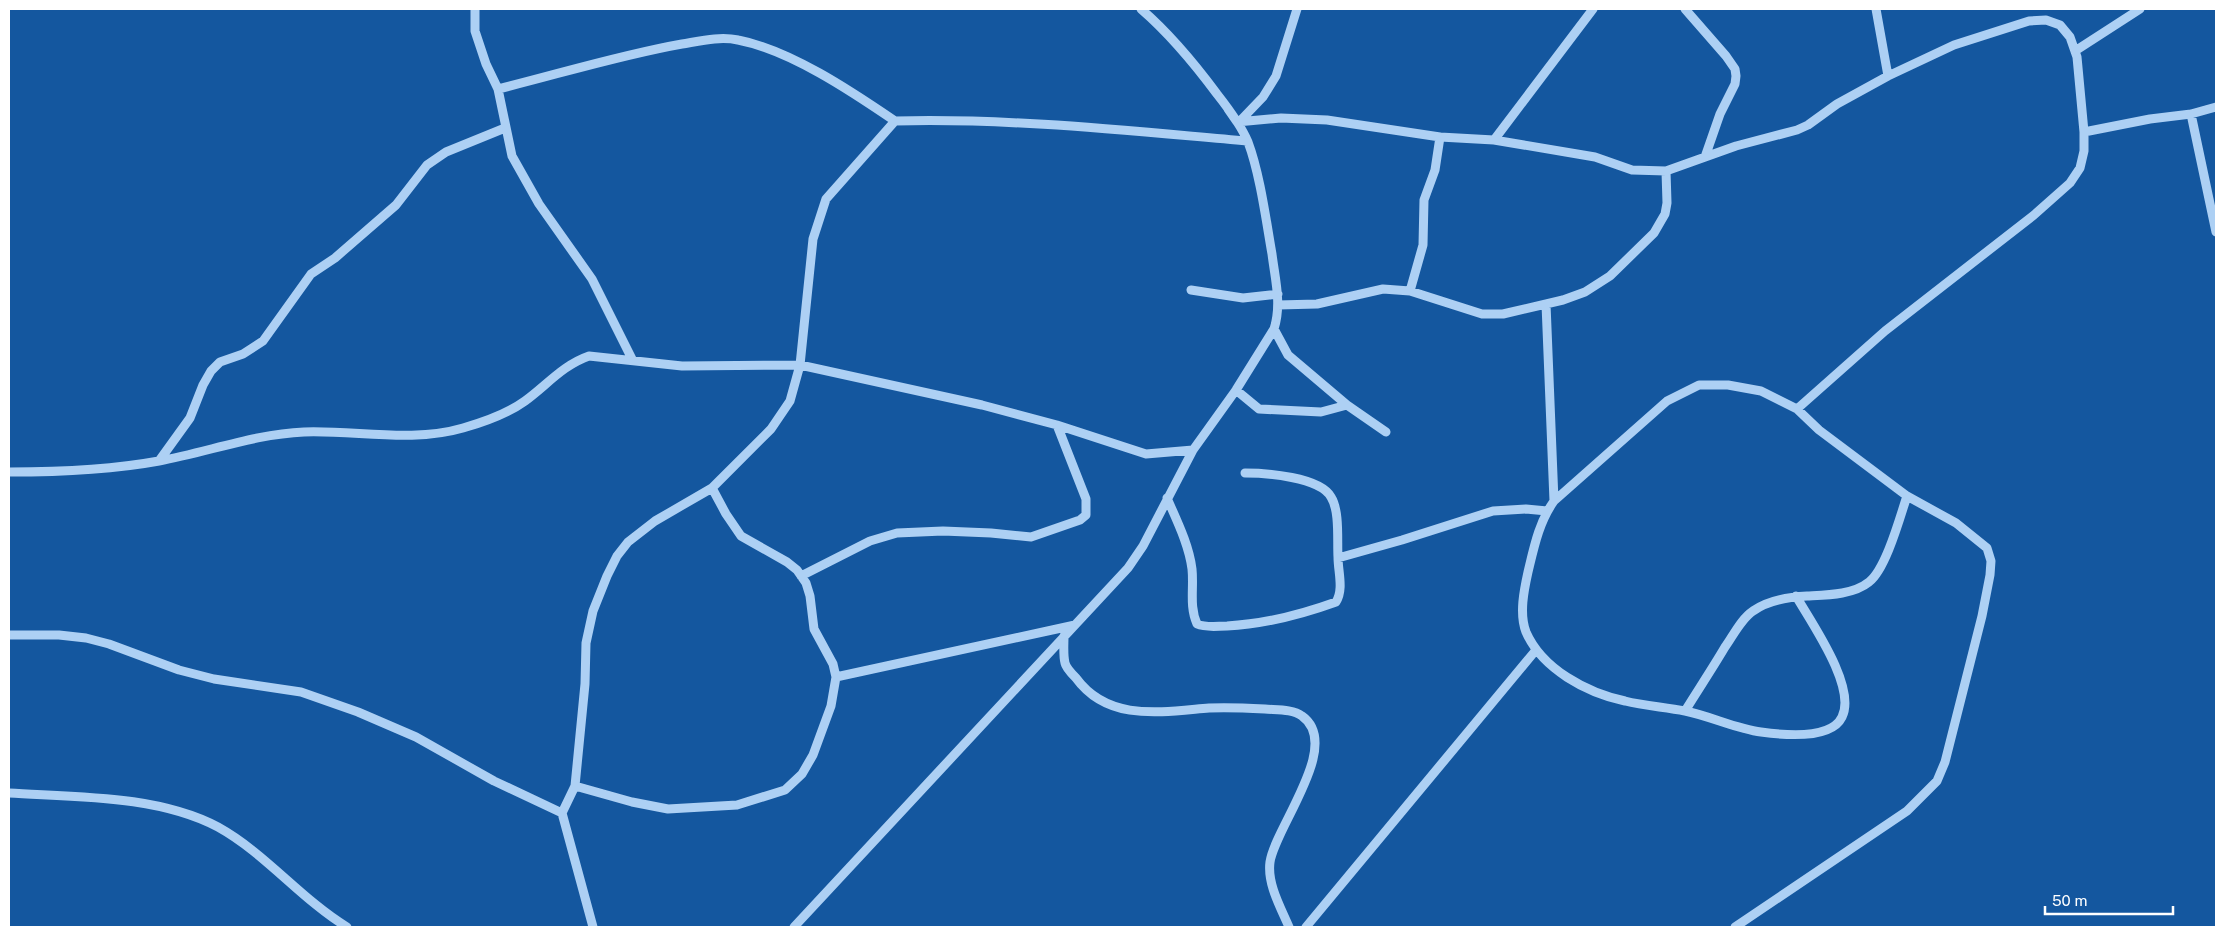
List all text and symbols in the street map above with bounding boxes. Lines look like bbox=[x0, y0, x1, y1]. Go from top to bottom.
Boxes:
scale bar bbox=[2045, 884, 2172, 916]
text: 50 m bbox=[2052, 892, 2087, 909]

